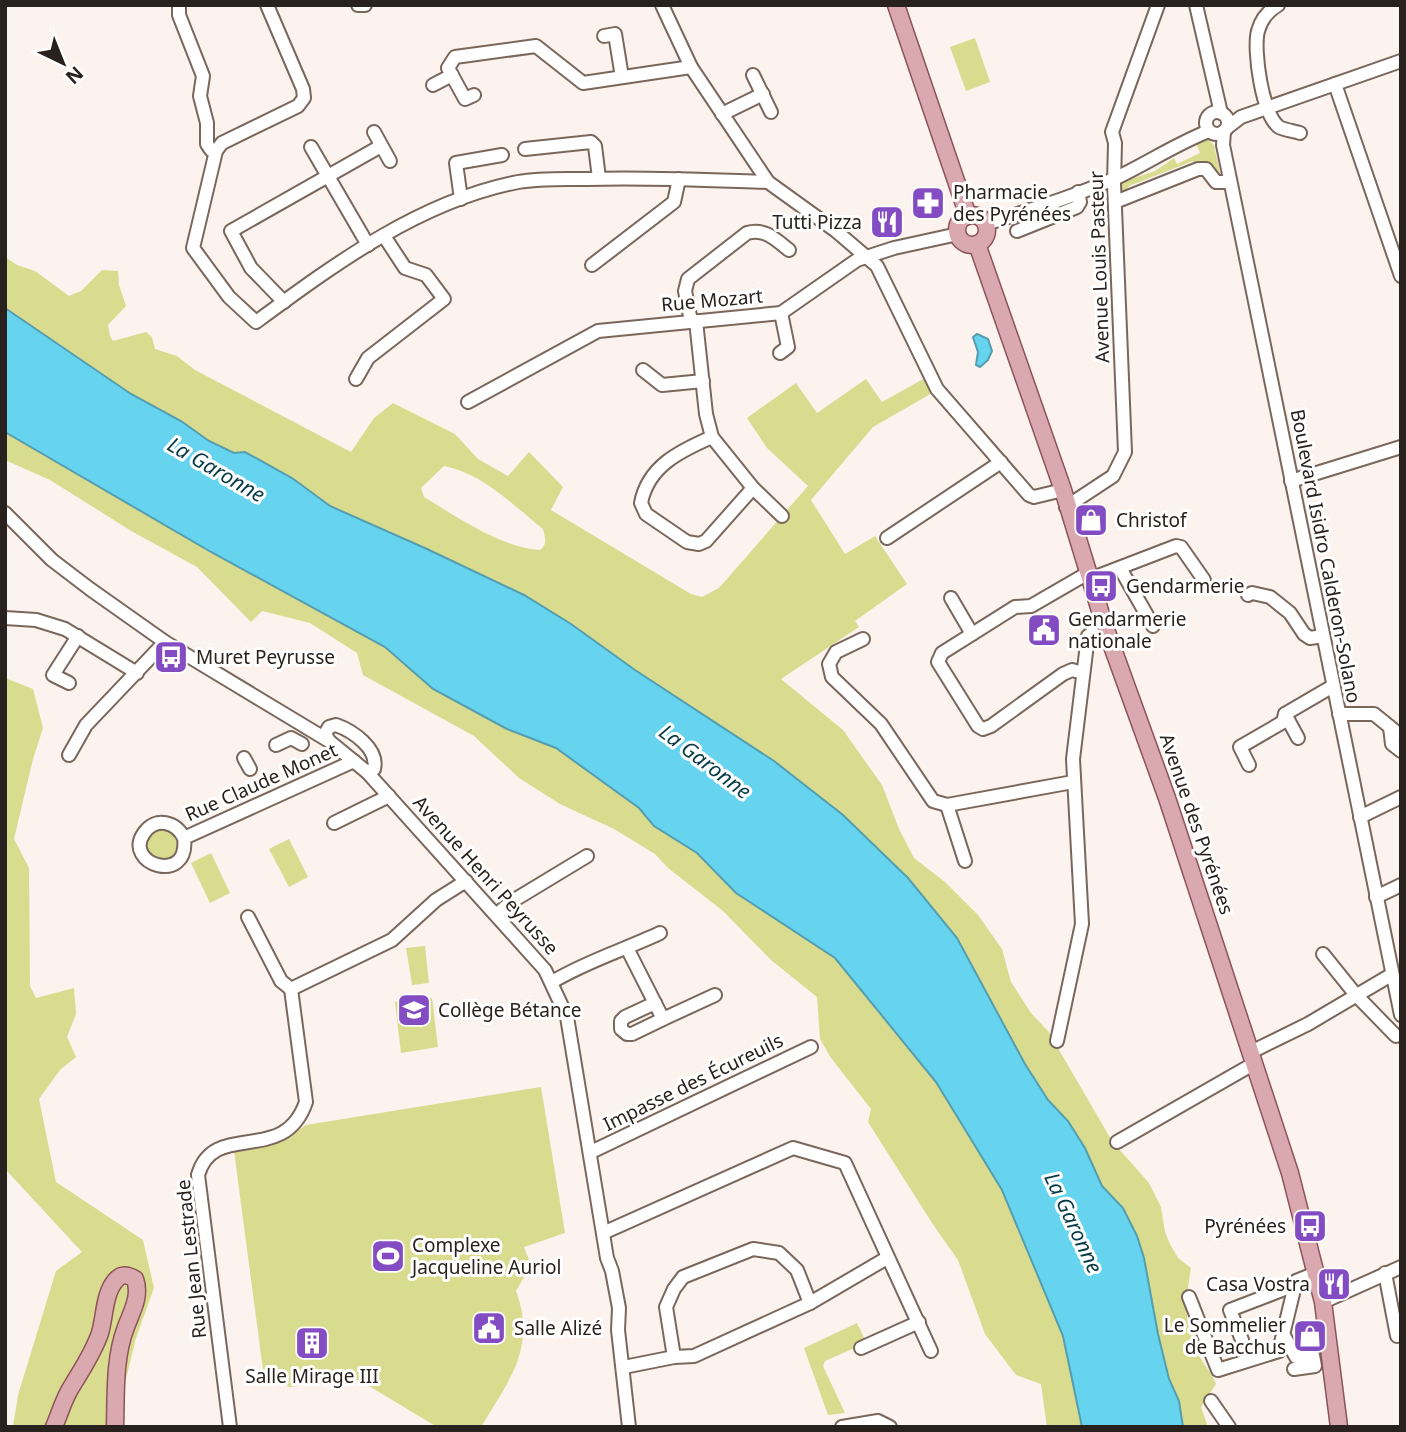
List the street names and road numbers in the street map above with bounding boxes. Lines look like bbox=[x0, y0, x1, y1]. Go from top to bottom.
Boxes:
street label: Avenue Louis Pasteur bbox=[1083, 170, 1115, 364]
street label: Rue Mozart bbox=[660, 283, 764, 317]
street label: Boulevard Isidro Calderon-Solano bbox=[1285, 407, 1367, 705]
street label: Avenue des Pyrénées bbox=[1154, 730, 1240, 918]
street label: Rue Claude Monet bbox=[181, 737, 341, 827]
street label: Avenue Henri Peyrusse bbox=[407, 790, 565, 960]
street label: Impasse des Écureuils bbox=[599, 1027, 787, 1137]
street label: Rue Jean Lestrade bbox=[170, 1178, 212, 1340]

